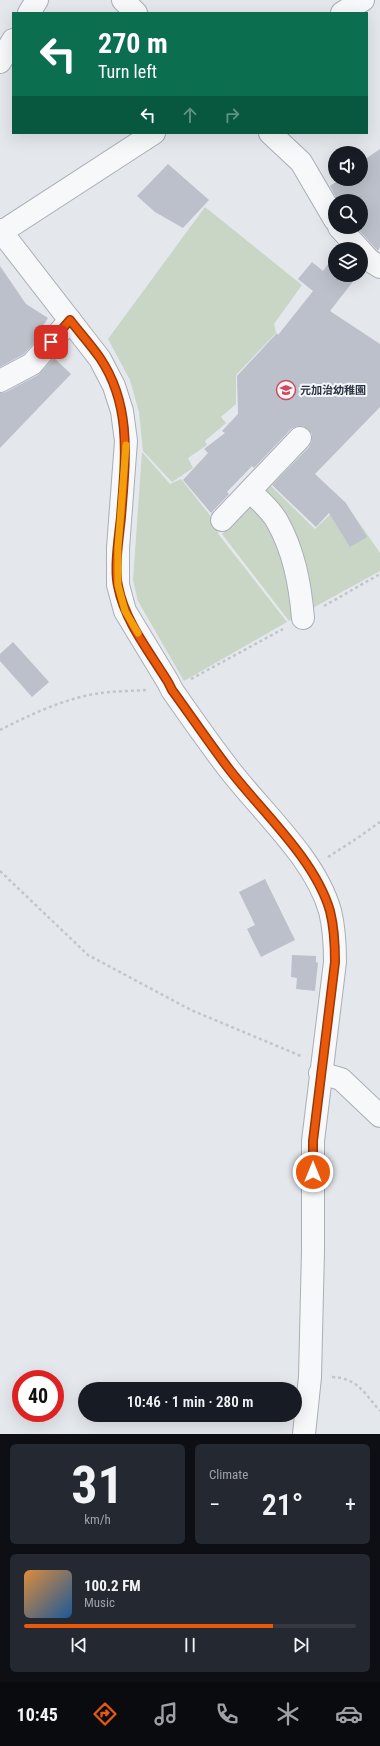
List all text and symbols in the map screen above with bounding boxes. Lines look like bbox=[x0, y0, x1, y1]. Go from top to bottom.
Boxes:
text: 270 m bbox=[98, 27, 168, 60]
icon: left bbox=[32, 28, 84, 80]
text: Turn left bbox=[98, 61, 157, 82]
icon: left bbox=[137, 104, 159, 126]
icon: ahead bbox=[179, 104, 201, 126]
icon: right bbox=[221, 104, 243, 126]
map controls bbox=[328, 146, 368, 282]
button: sound bbox=[328, 146, 368, 186]
button: search bbox=[328, 194, 368, 234]
button: layers bbox=[328, 242, 368, 282]
pin bbox=[34, 325, 68, 359]
icon: arrive bbox=[40, 331, 62, 353]
school or university icon: 元加治幼稚園 bbox=[275, 379, 297, 401]
place label: 元加治幼稚園 bbox=[300, 384, 366, 397]
position arrow bbox=[292, 1151, 334, 1193]
speed limit sign: 40 bbox=[12, 1370, 64, 1422]
text: 10:46 · 1 min · 280 m bbox=[127, 1393, 253, 1411]
text: 31 bbox=[71, 1455, 124, 1516]
text: Climate bbox=[209, 1467, 248, 1482]
text: 21° bbox=[262, 1487, 303, 1522]
text: − bbox=[209, 1492, 220, 1517]
text: + bbox=[345, 1492, 356, 1517]
text: km/h bbox=[84, 1512, 111, 1527]
text: 100.2 FM bbox=[84, 1577, 141, 1595]
text: Music bbox=[84, 1595, 115, 1610]
icon: previous bbox=[68, 1634, 90, 1656]
icon: pause bbox=[179, 1634, 201, 1656]
icon: next bbox=[290, 1634, 312, 1656]
icon: directions bbox=[91, 1700, 119, 1728]
icon: music bbox=[152, 1700, 180, 1728]
icon: phone bbox=[213, 1700, 241, 1728]
icon: climate bbox=[274, 1700, 302, 1728]
icon: car bbox=[335, 1700, 363, 1728]
text: 10:45 bbox=[17, 1704, 58, 1725]

